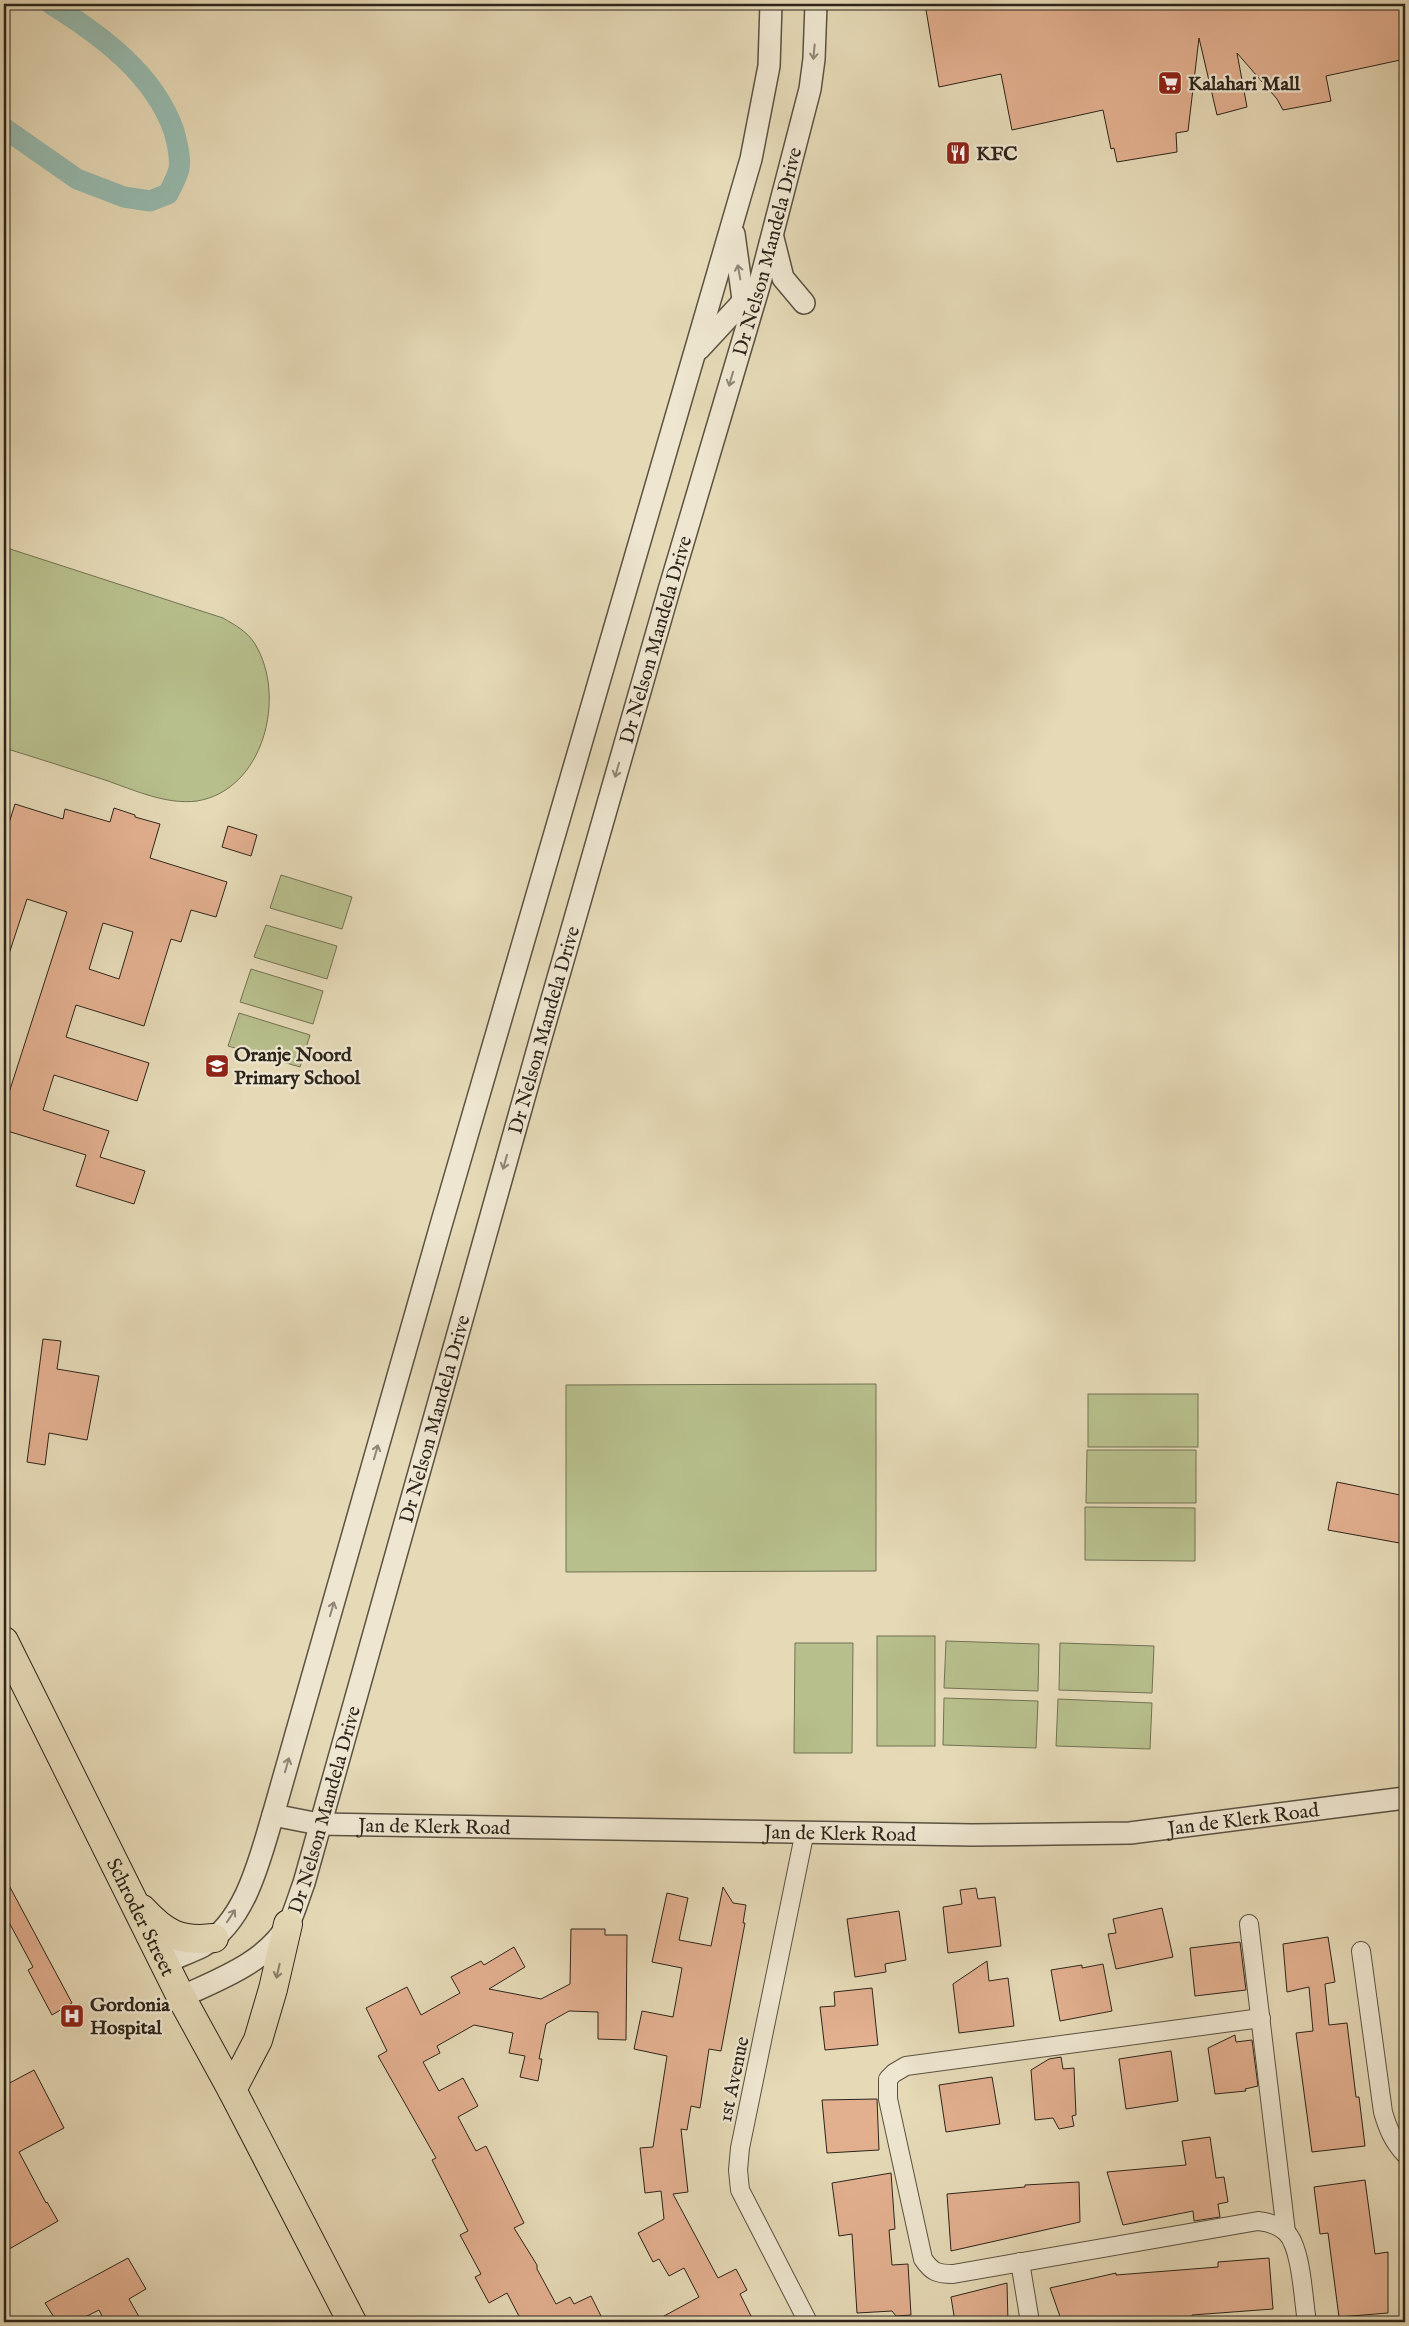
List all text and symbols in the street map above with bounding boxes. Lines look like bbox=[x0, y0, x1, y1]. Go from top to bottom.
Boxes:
one-way arrow bbox=[809, 44, 819, 60]
supermarket icon: Kalahari Mall bbox=[1157, 70, 1183, 96]
place label: Kalahari Mall bbox=[1188, 72, 1301, 97]
restaurant icon: KFC bbox=[945, 140, 971, 166]
place label: KFC bbox=[976, 142, 1017, 167]
street label: Dr Nelson Mandela Drive bbox=[728, 145, 808, 359]
one-way arrow bbox=[734, 264, 744, 280]
one-way arrow bbox=[725, 371, 735, 387]
street label: Dr Nelson Mandela Drive bbox=[615, 533, 698, 747]
one-way arrow bbox=[612, 762, 622, 778]
street label: Dr Nelson Mandela Drive bbox=[504, 923, 586, 1137]
place label: Oranje Noord Primary School bbox=[234, 1043, 361, 1091]
school or university icon: Oranje Noord Primary School bbox=[204, 1053, 230, 1079]
one-way arrow bbox=[500, 1154, 510, 1170]
street label: Dr Nelson Mandela Drive bbox=[394, 1312, 477, 1526]
one-way arrow bbox=[372, 1445, 382, 1461]
one-way arrow bbox=[327, 1601, 337, 1617]
street label: Dr Nelson Mandela Drive bbox=[283, 1703, 367, 1917]
one-way arrow bbox=[283, 1757, 293, 1773]
street label: Jan de Klerk Road bbox=[1164, 1798, 1321, 1842]
street label: Jan de Klerk Road bbox=[356, 1814, 511, 1841]
street label: Jan de Klerk Road bbox=[762, 1820, 917, 1848]
street label: Schroder Street bbox=[100, 1854, 180, 1981]
one-way arrow bbox=[226, 1910, 236, 1924]
one-way arrow bbox=[273, 1963, 282, 1979]
place label: Gordonia Hospital bbox=[90, 1993, 170, 2041]
hospital icon: Gordonia Hospital bbox=[59, 2003, 85, 2029]
street label: 1st Avenue bbox=[713, 2034, 756, 2124]

